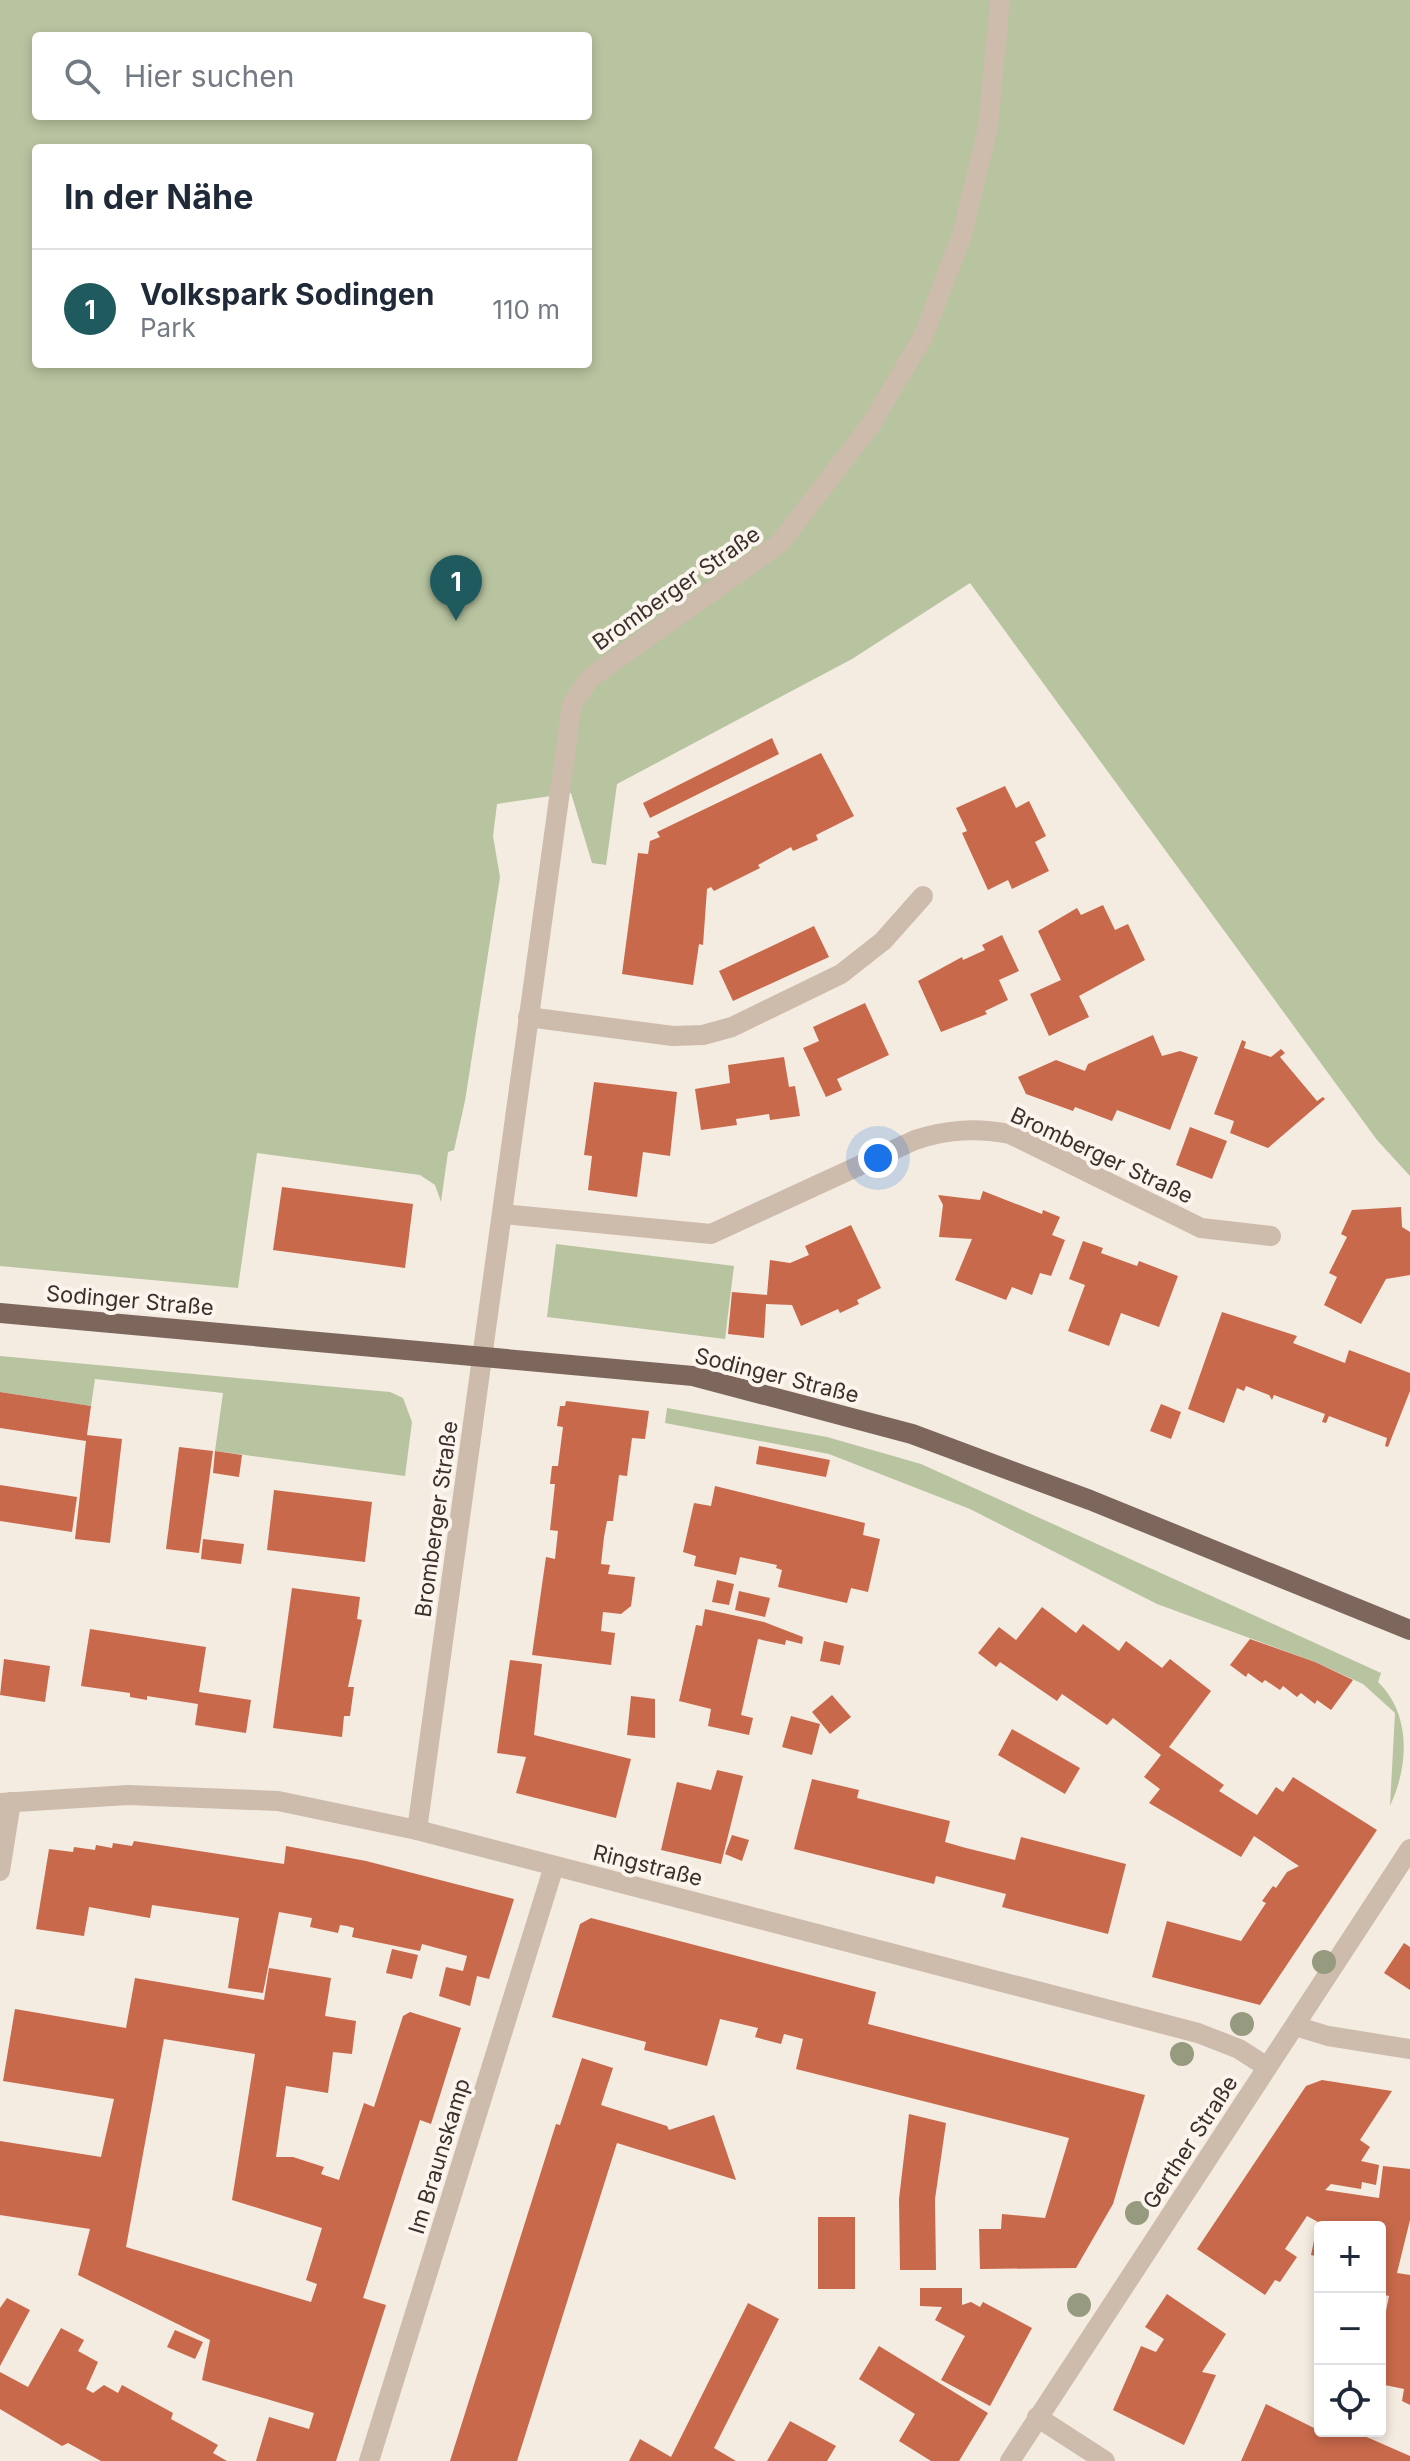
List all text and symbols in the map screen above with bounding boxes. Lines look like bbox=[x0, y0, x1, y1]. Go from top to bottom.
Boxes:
search box bbox=[32, 32, 592, 120]
icon: search bbox=[60, 54, 104, 98]
text: Hier suchen bbox=[124, 58, 294, 94]
text: In der Nähe bbox=[64, 176, 253, 217]
text: Volkspark Sodingen bbox=[140, 276, 434, 312]
text: 1 bbox=[84, 294, 96, 325]
text: 110 m bbox=[492, 294, 560, 325]
text: Park bbox=[140, 312, 196, 343]
street label: Bromberger Straße bbox=[587, 521, 765, 655]
pin: 1 bbox=[430, 555, 482, 621]
street label: Bromberger Straße bbox=[1007, 1101, 1197, 1209]
your location bbox=[858, 1138, 898, 1178]
street label: Sodinger Straße bbox=[45, 1280, 215, 1320]
street label: Sodinger Straße bbox=[692, 1342, 862, 1408]
street label: Bromberger Straße bbox=[409, 1419, 463, 1619]
street label: Ringstraße bbox=[591, 1839, 705, 1891]
street label: Gerther Straße bbox=[1137, 2070, 1243, 2214]
street label: Im Braunskamp bbox=[403, 2075, 475, 2237]
map controls bbox=[1314, 2221, 1386, 2437]
button: + bbox=[1314, 2221, 1386, 2293]
button: − bbox=[1314, 2293, 1386, 2365]
button: locate bbox=[1314, 2365, 1386, 2437]

